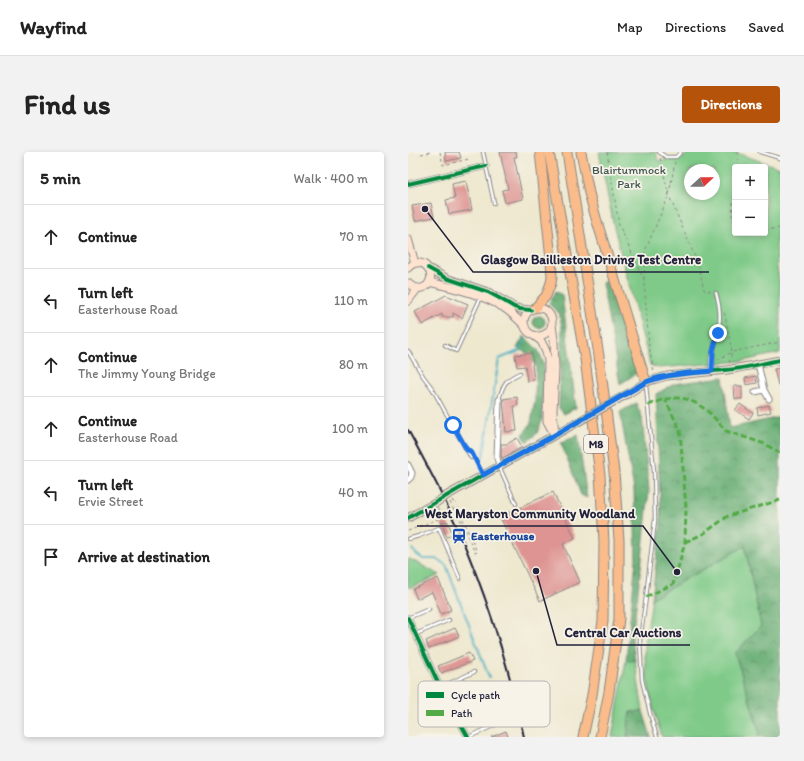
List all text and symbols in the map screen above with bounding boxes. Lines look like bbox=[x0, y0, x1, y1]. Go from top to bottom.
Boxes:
text: Wayfind bbox=[20, 16, 87, 39]
text: Map bbox=[617, 19, 643, 36]
text: Directions bbox=[665, 19, 726, 36]
text: Saved bbox=[748, 19, 784, 36]
button: Directions bbox=[682, 86, 780, 123]
text: Find us bbox=[24, 87, 111, 121]
park label: Blairtummock Park bbox=[592, 163, 667, 191]
north arrow bbox=[684, 164, 720, 200]
map controls bbox=[732, 164, 768, 236]
button: + bbox=[732, 164, 768, 200]
text: 5 min bbox=[40, 168, 80, 188]
text: Walk · 400 m bbox=[294, 171, 368, 186]
button: − bbox=[732, 200, 768, 236]
icon: ahead bbox=[40, 226, 62, 248]
text: Continue bbox=[78, 228, 137, 246]
text: 70 m bbox=[340, 229, 368, 244]
callout: Glasgow Baillieston Driving Test Centre bbox=[473, 247, 709, 272]
text: Glasgow Baillieston Driving Test Centre bbox=[481, 252, 701, 268]
text: Turn left bbox=[78, 284, 133, 302]
icon: left bbox=[40, 290, 62, 312]
text: 110 m bbox=[334, 293, 368, 308]
text: Easterhouse Road bbox=[78, 302, 178, 317]
route end bbox=[709, 324, 727, 342]
text: Continue bbox=[78, 348, 137, 366]
icon: ahead bbox=[40, 354, 62, 376]
text: 80 m bbox=[339, 357, 368, 372]
text: The Jimmy Young Bridge bbox=[78, 366, 216, 381]
text: Continue bbox=[78, 412, 137, 430]
route start bbox=[444, 416, 462, 434]
icon: ahead bbox=[40, 418, 62, 440]
text: 100 m bbox=[332, 421, 368, 436]
text: Easterhouse Road bbox=[78, 430, 178, 445]
road number: M8 bbox=[584, 435, 608, 453]
text: Turn left bbox=[78, 476, 133, 494]
icon: left bbox=[40, 482, 62, 504]
text: 40 m bbox=[338, 485, 368, 500]
text: Ervie Street bbox=[78, 494, 143, 509]
callout: West Maryston Community Woodland bbox=[417, 501, 643, 526]
text: West Maryston Community Woodland bbox=[425, 506, 636, 522]
station icon: Easterhouse bbox=[450, 527, 468, 545]
place label: Easterhouse bbox=[471, 529, 535, 543]
icon: arrive bbox=[40, 546, 62, 568]
text: Arrive at destination bbox=[78, 548, 210, 566]
callout: Central Car Auctions bbox=[557, 620, 690, 645]
text: Central Car Auctions bbox=[565, 625, 682, 640]
legend bbox=[418, 681, 550, 727]
text: Cycle path bbox=[451, 689, 500, 702]
text: Path bbox=[451, 707, 473, 720]

